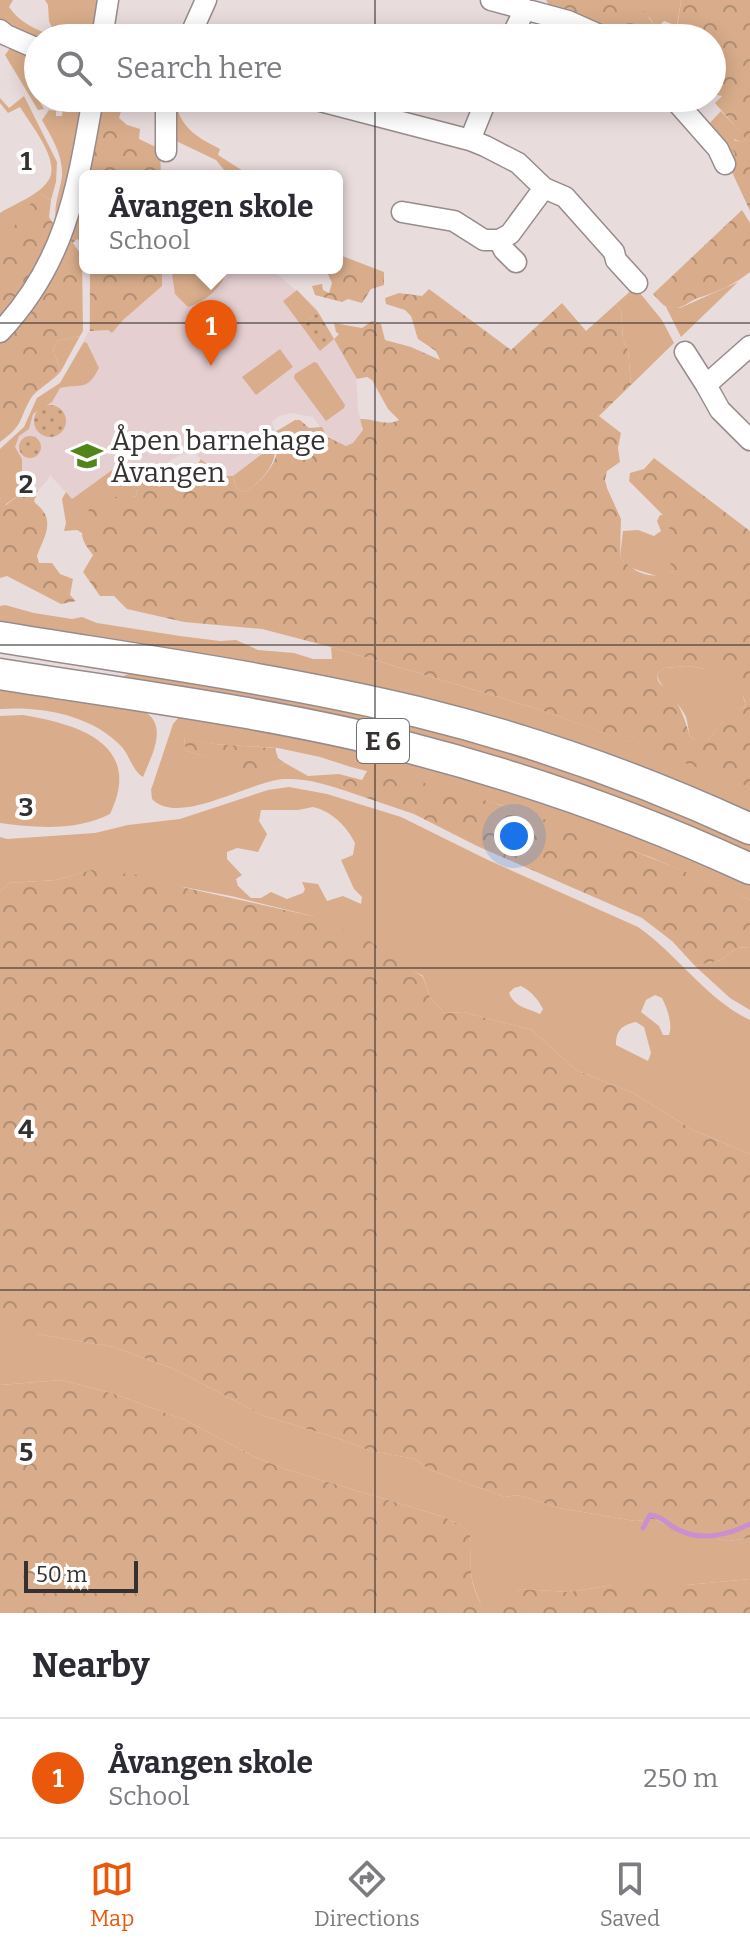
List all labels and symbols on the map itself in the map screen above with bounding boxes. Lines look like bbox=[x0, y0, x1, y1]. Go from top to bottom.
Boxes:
text: 1 bbox=[20, 146, 32, 177]
pin: 1 bbox=[185, 300, 237, 366]
place label: Åpen barnehage Åvangen bbox=[111, 424, 326, 489]
school or university icon: Åpen barnehage Åvangen bbox=[70, 439, 104, 473]
text: 2 bbox=[19, 469, 33, 500]
road number: E 6 bbox=[357, 719, 409, 763]
text: 3 bbox=[19, 792, 33, 823]
your location bbox=[494, 816, 534, 856]
text: 4 bbox=[18, 1114, 34, 1145]
text: 5 bbox=[19, 1437, 33, 1468]
scale bar bbox=[24, 1557, 138, 1593]

